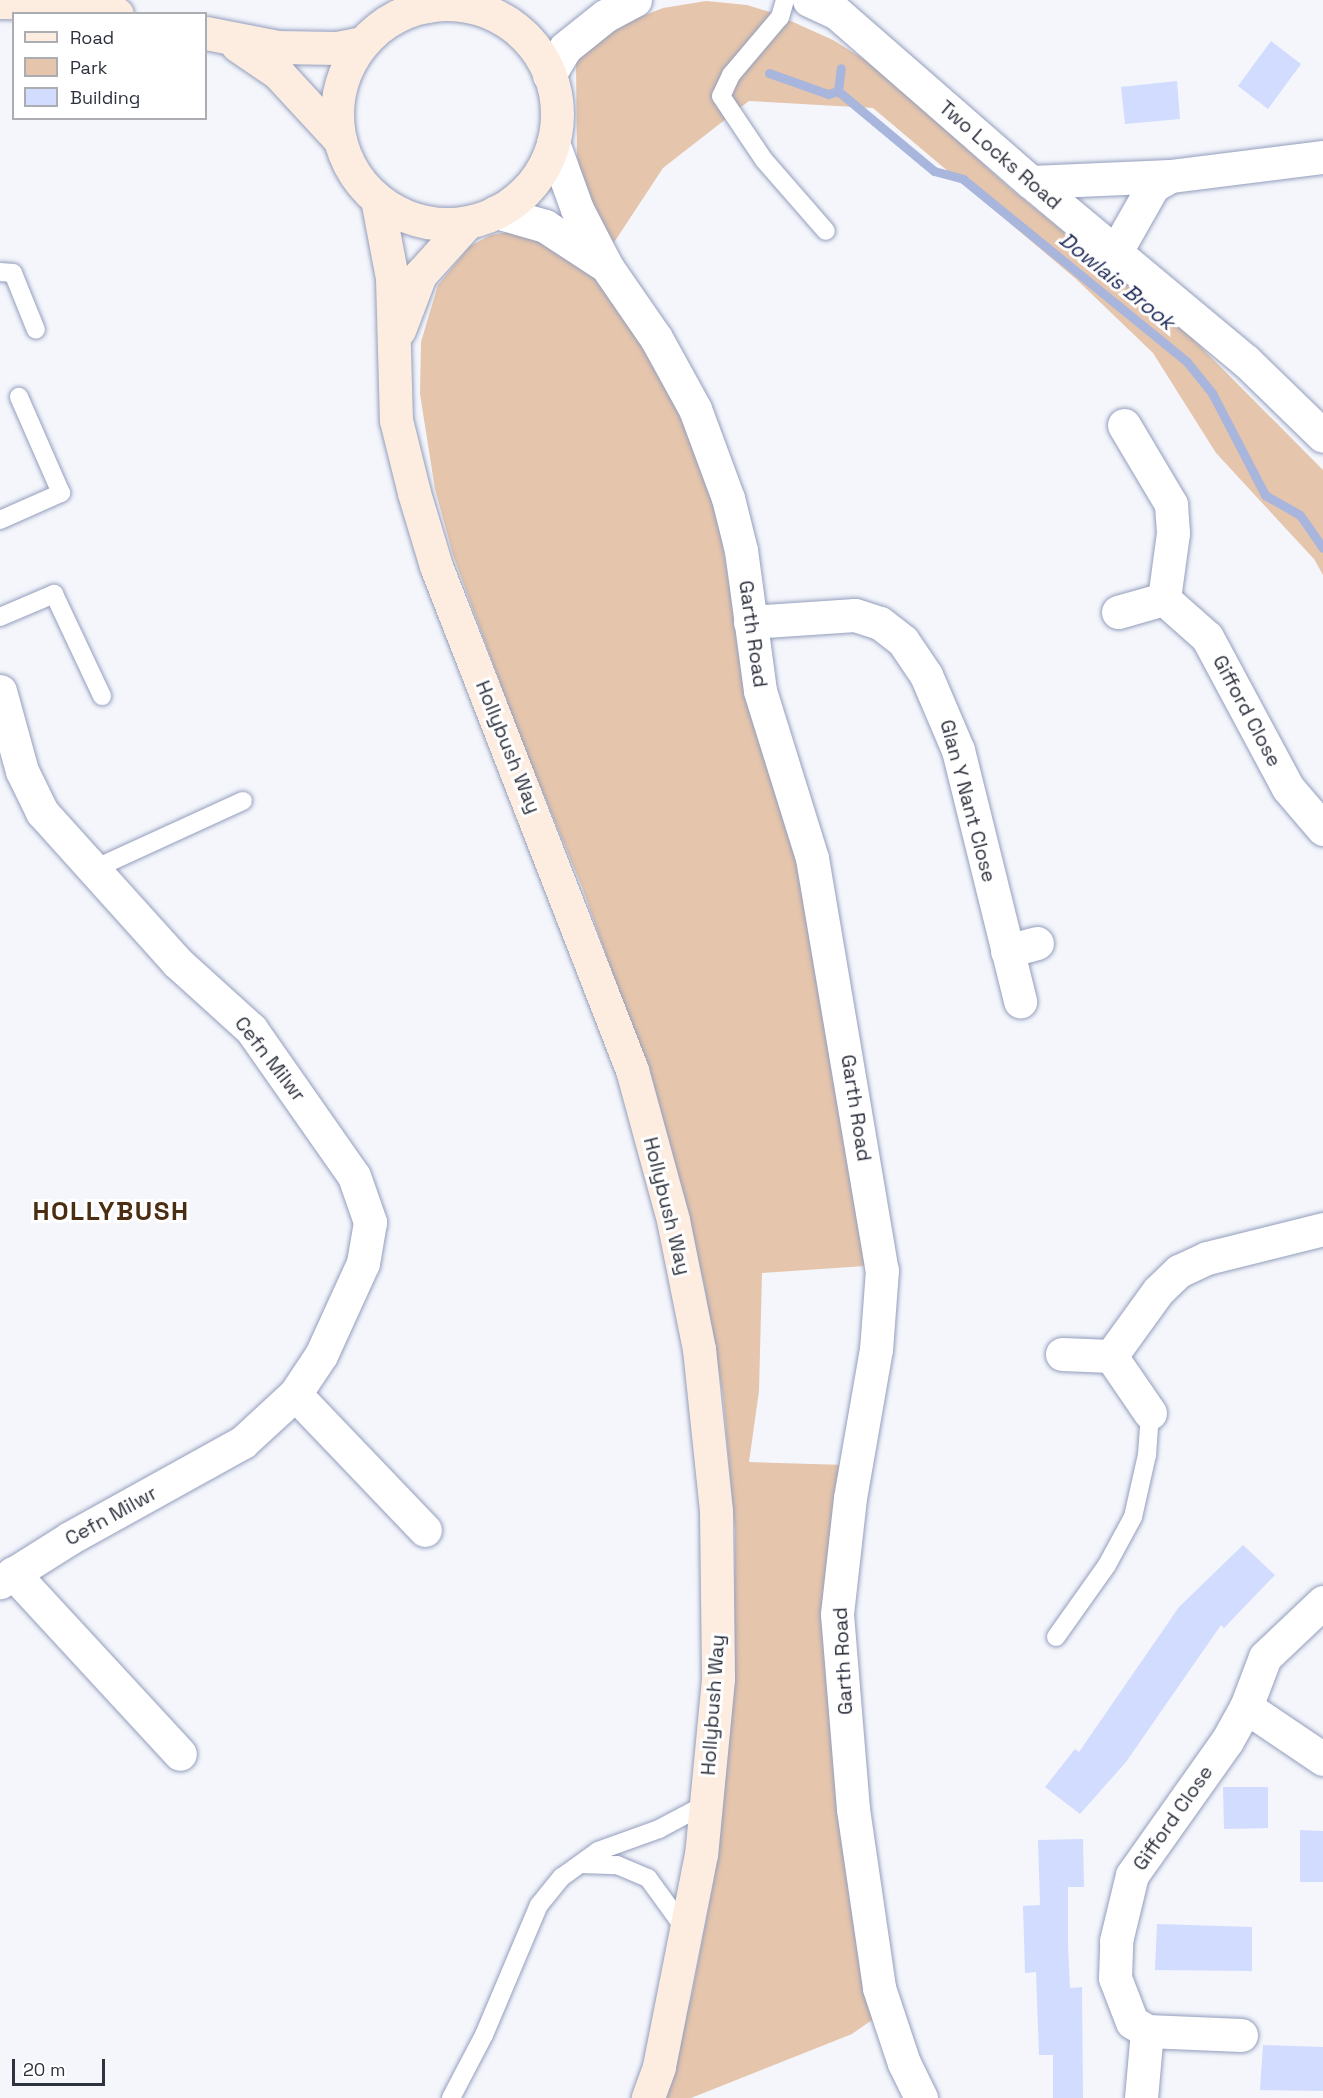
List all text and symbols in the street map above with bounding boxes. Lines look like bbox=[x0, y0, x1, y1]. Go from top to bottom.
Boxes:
legend bbox=[12, 12, 207, 120]
text: Road bbox=[70, 26, 114, 49]
text: Park bbox=[70, 56, 107, 79]
text: Building bbox=[70, 86, 140, 109]
street label: Two Locks Road bbox=[934, 95, 1066, 215]
water label: Dowlais Brook bbox=[1054, 227, 1180, 335]
street label: Garth Road bbox=[734, 579, 772, 689]
street label: Gifford Close bbox=[1208, 651, 1286, 771]
street label: Hollybush Way bbox=[470, 677, 546, 817]
street label: Glan Y Nant Close bbox=[935, 717, 1001, 885]
street label: Cefn Milwr bbox=[229, 1012, 311, 1106]
street label: Garth Road bbox=[836, 1053, 876, 1163]
street label: Hollybush Way bbox=[638, 1135, 696, 1277]
district label: HOLLYBUSH bbox=[32, 1196, 190, 1228]
street label: Cefn Milwr bbox=[61, 1481, 161, 1551]
street label: Garth Road bbox=[828, 1606, 858, 1716]
street label: Hollybush Way bbox=[696, 1634, 730, 1776]
street label: Gifford Close bbox=[1128, 1761, 1218, 1875]
scale bar bbox=[15, 2047, 108, 2085]
text: 20 m bbox=[23, 2058, 66, 2081]

